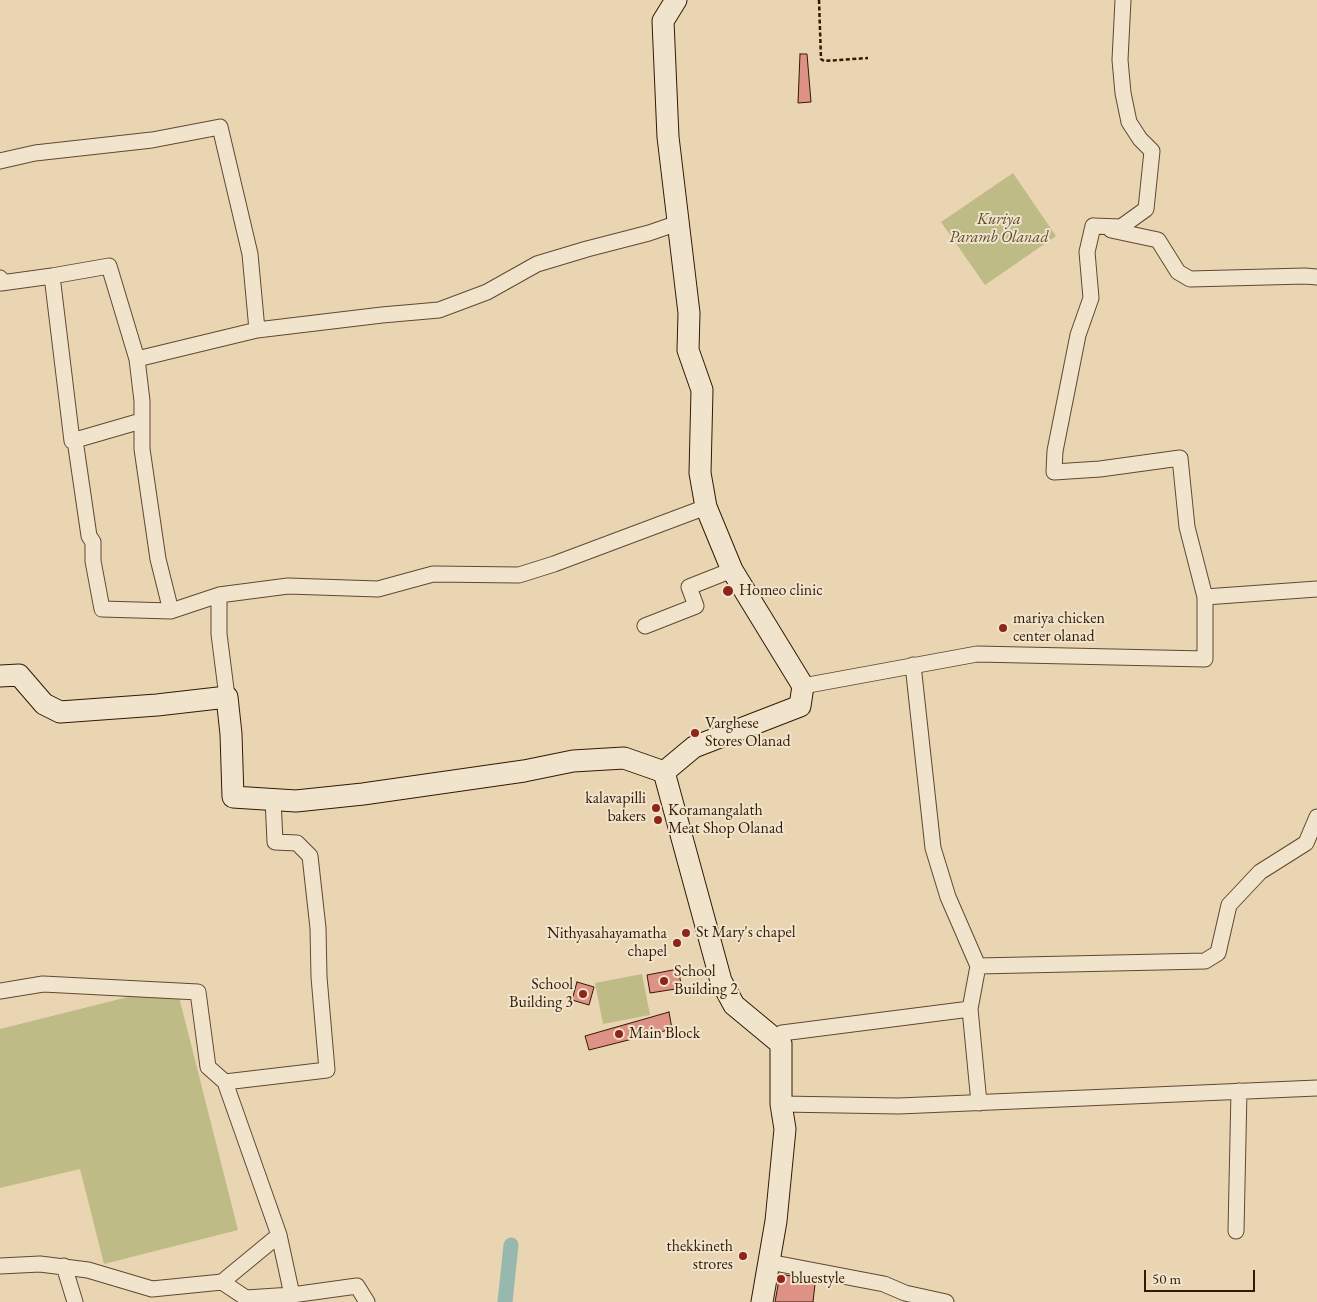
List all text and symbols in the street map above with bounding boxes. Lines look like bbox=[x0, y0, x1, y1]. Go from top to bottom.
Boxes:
park label: Kuriya Paramb Olanad bbox=[949, 210, 1049, 248]
place label: Homeo clinic bbox=[739, 581, 823, 601]
marker: Homeo clinic bbox=[721, 584, 735, 598]
place label: mariya chicken center olanad bbox=[1013, 609, 1105, 647]
marker: mariya chicken center olanad bbox=[997, 622, 1009, 634]
place label: Varghese Stores Olanad bbox=[705, 714, 791, 752]
marker: Varghese Stores Olanad bbox=[689, 727, 701, 739]
place label: kalavapilli bakers bbox=[585, 789, 646, 827]
place label: Koramangalath Meat Shop Olanad bbox=[668, 801, 783, 839]
marker: kalavapilli bakers bbox=[650, 802, 662, 814]
marker: Koramangalath Meat Shop Olanad bbox=[652, 814, 664, 826]
place label: St Mary's chapel bbox=[696, 923, 796, 943]
place label: Nithyasahayamatha chapel bbox=[547, 924, 667, 962]
marker: St Mary's chapel bbox=[680, 927, 692, 939]
marker: Nithyasahayamatha chapel bbox=[671, 937, 683, 949]
place label: School Building 2 bbox=[674, 962, 738, 1000]
place label: School Building 3 bbox=[509, 975, 573, 1013]
marker: School Building 2 bbox=[658, 975, 670, 987]
marker: School Building 3 bbox=[577, 988, 589, 1000]
place label: Main Block bbox=[629, 1024, 700, 1044]
marker: Main Block bbox=[613, 1028, 625, 1040]
place label: thekkineth strores bbox=[667, 1237, 733, 1275]
marker: thekkineth strores bbox=[737, 1250, 749, 1262]
scale bar bbox=[1147, 1260, 1258, 1292]
place label: bluestyle bbox=[791, 1269, 845, 1289]
text: 50 m bbox=[1152, 1269, 1181, 1288]
marker: bluestyle bbox=[775, 1273, 787, 1285]

